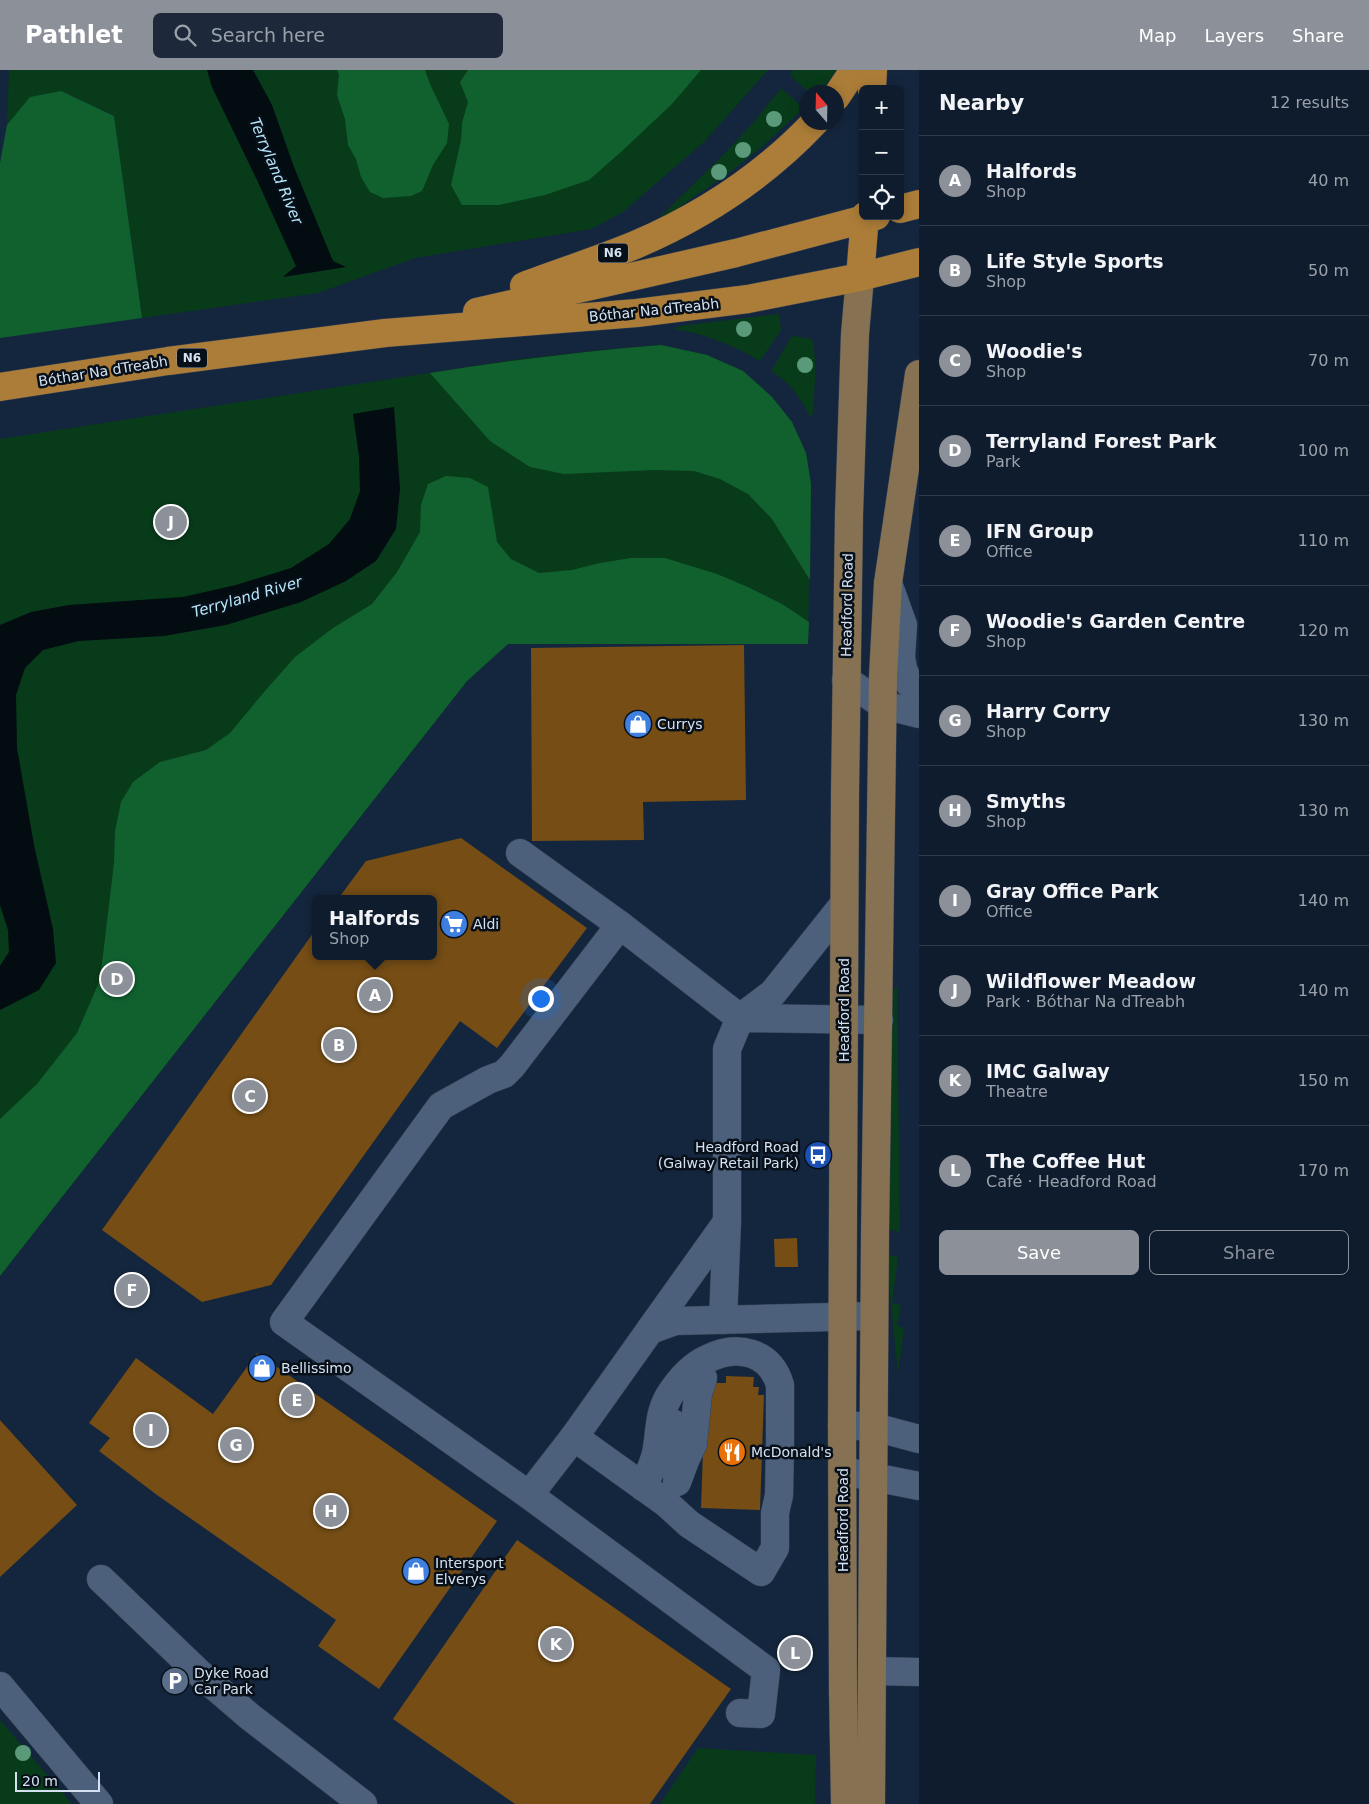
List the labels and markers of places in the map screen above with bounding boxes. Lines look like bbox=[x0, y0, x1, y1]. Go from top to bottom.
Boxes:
pin: J bbox=[155, 503, 187, 541]
shop icon: Currys bbox=[623, 709, 653, 739]
place label: Currys bbox=[657, 716, 703, 732]
supermarket icon: Aldi bbox=[439, 909, 469, 939]
place label: Aldi bbox=[473, 916, 499, 932]
pin: D bbox=[101, 960, 133, 998]
pin: A bbox=[359, 976, 391, 1014]
pin: B bbox=[323, 1026, 355, 1064]
pin: C bbox=[234, 1077, 266, 1115]
place label: Headford Road (Galway Retail Park) bbox=[658, 1139, 799, 1171]
bus stop icon: Headford Road (Galway Retail Park) bbox=[803, 1140, 833, 1170]
pin: F bbox=[116, 1271, 148, 1309]
shop icon: Bellissimo bbox=[247, 1353, 277, 1383]
place label: Bellissimo bbox=[281, 1360, 352, 1376]
pin: E bbox=[281, 1381, 313, 1419]
pin: I bbox=[135, 1411, 167, 1449]
pin: G bbox=[220, 1426, 252, 1464]
restaurant icon: McDonald's bbox=[717, 1437, 747, 1467]
place label: McDonald's bbox=[751, 1444, 832, 1460]
pin: H bbox=[315, 1492, 347, 1530]
place label: Intersport Elverys bbox=[435, 1555, 504, 1587]
shop icon: Intersport Elverys bbox=[401, 1556, 431, 1586]
pin: K bbox=[540, 1625, 572, 1663]
pin: L bbox=[779, 1634, 811, 1672]
place label: Dyke Road Car Park bbox=[194, 1665, 269, 1697]
parking icon: Dyke Road Car Park bbox=[160, 1666, 190, 1696]

